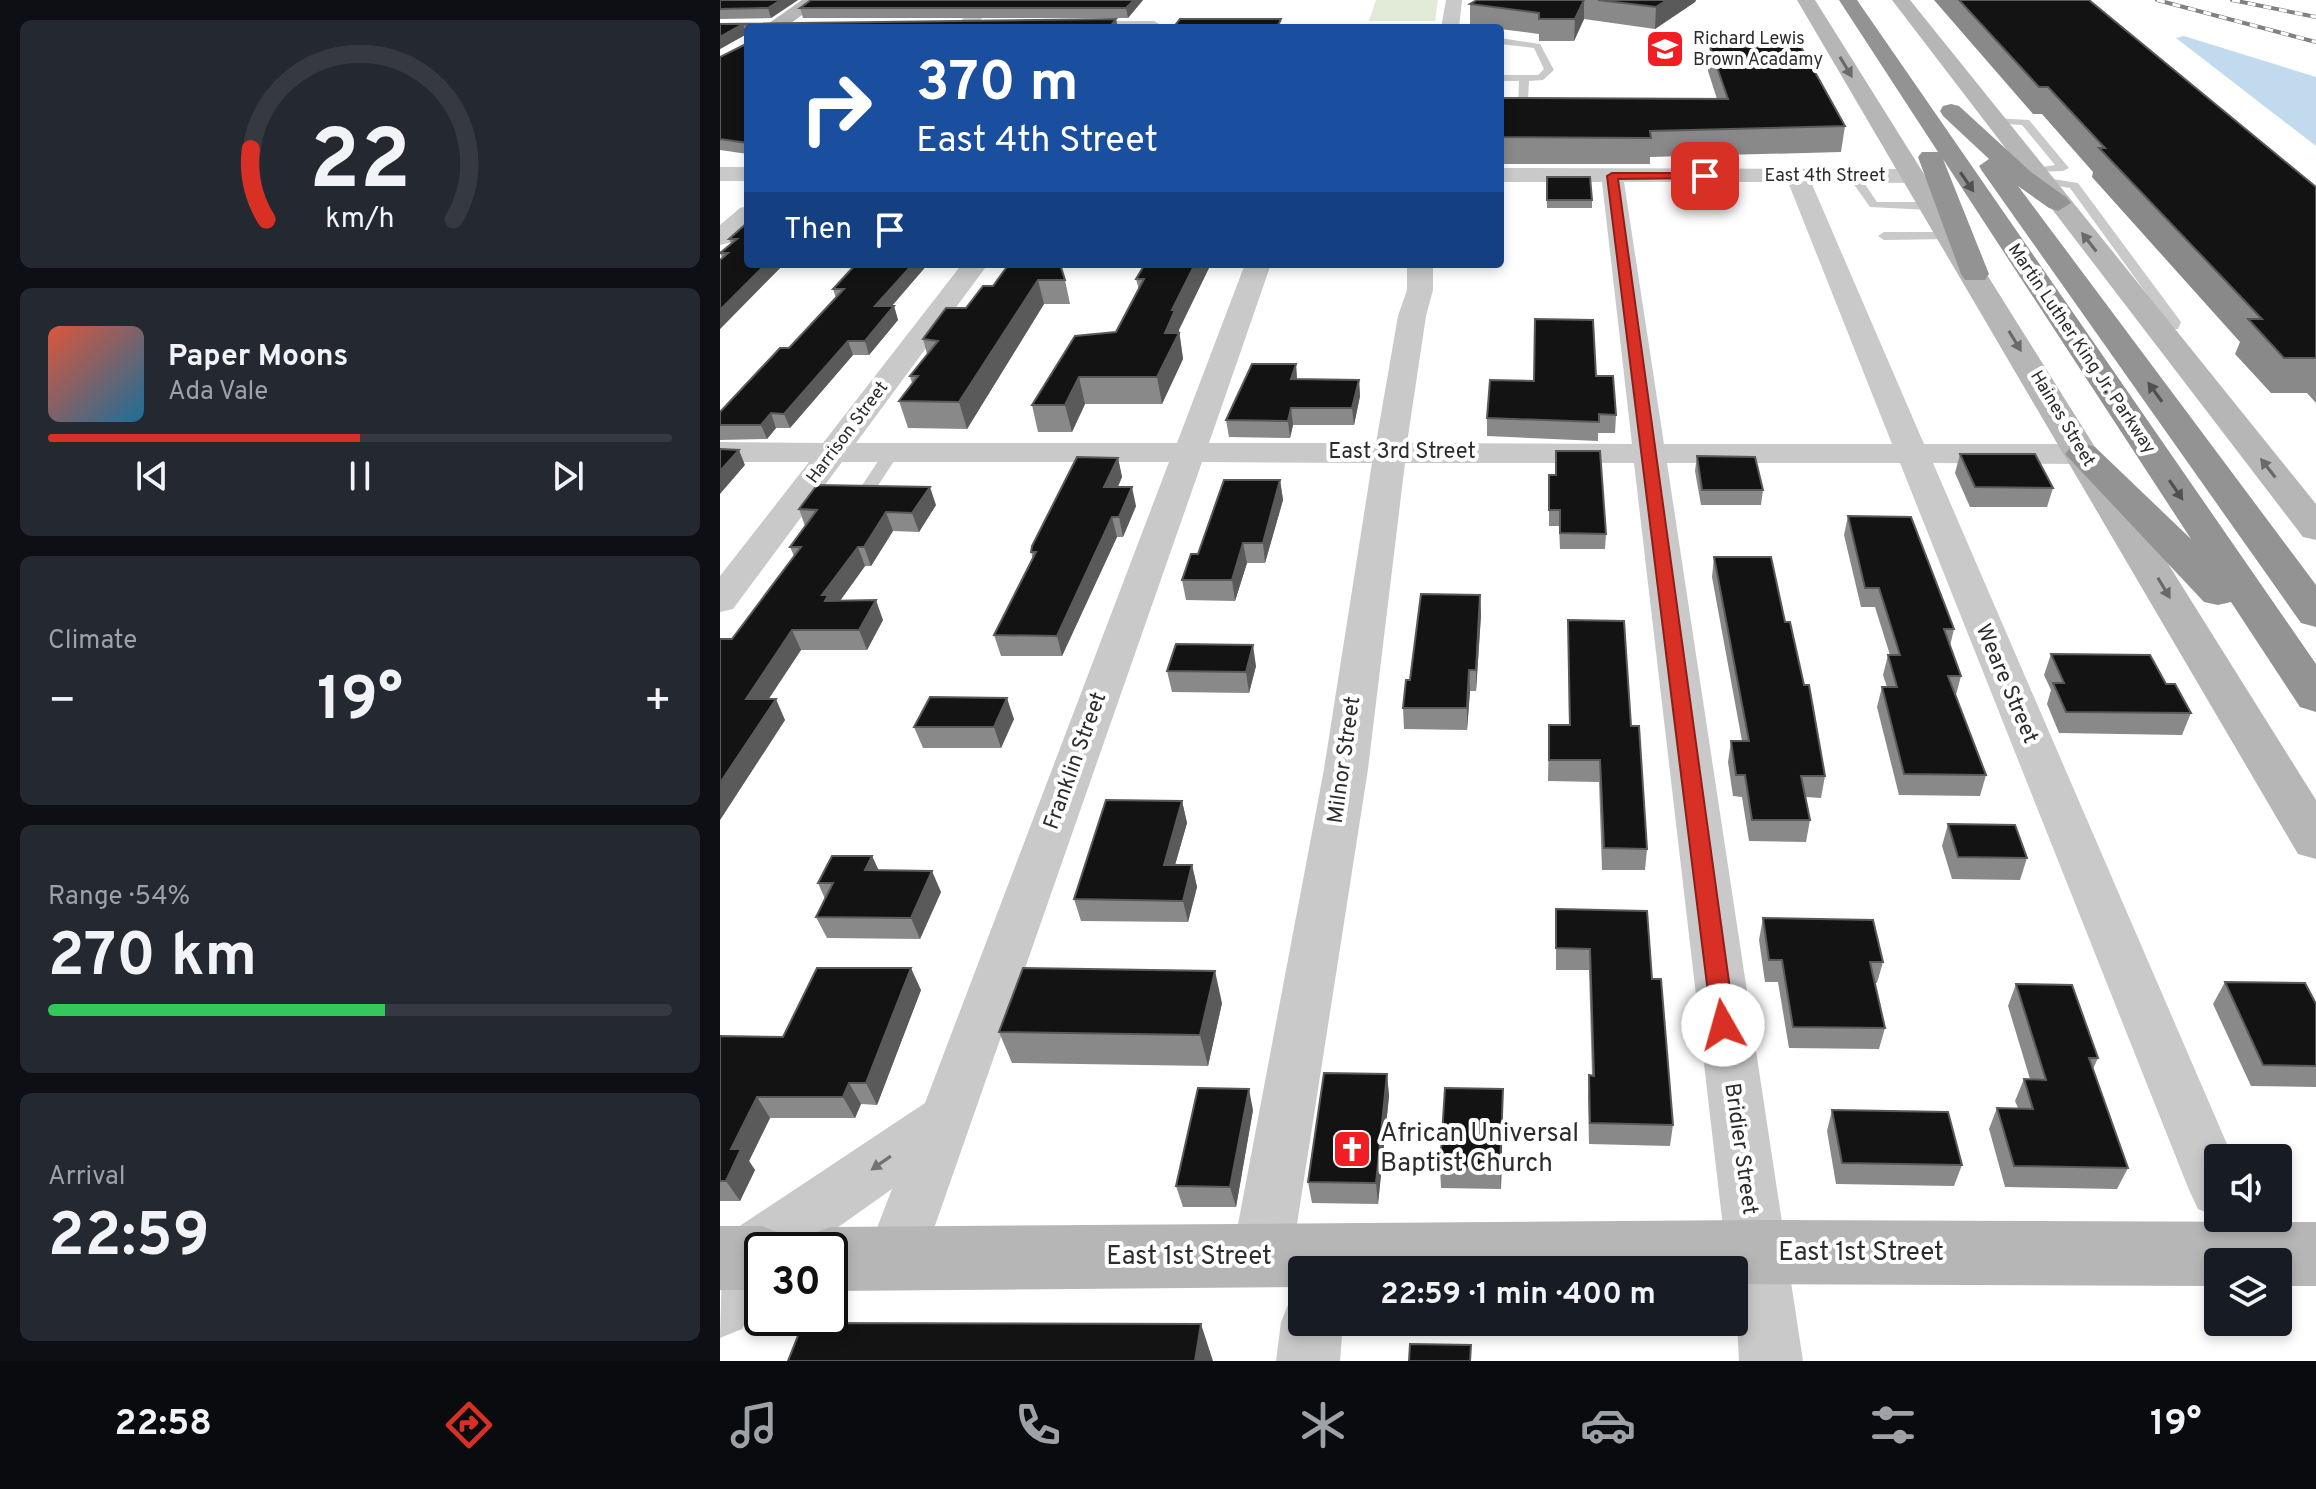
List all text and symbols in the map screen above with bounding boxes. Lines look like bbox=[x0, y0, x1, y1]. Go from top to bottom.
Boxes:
school or university icon: Richard Lewis Brown Acadamy bbox=[1644, 28, 1686, 70]
place label: Richard Lewis Brown Acadamy bbox=[1693, 28, 1823, 72]
text: 370 m bbox=[916, 50, 1079, 120]
icon: right bbox=[784, 56, 888, 160]
one-way arrow bbox=[1839, 56, 1853, 78]
text: 22 bbox=[309, 113, 411, 218]
text: East 4th Street bbox=[916, 119, 1158, 165]
pin bbox=[1671, 142, 1739, 210]
icon: arrive bbox=[1683, 154, 1727, 198]
street label: East 4th Street bbox=[1765, 165, 1886, 188]
one-way arrow bbox=[1959, 171, 1974, 192]
text: km/h bbox=[325, 202, 395, 238]
icon: arrive bbox=[868, 208, 912, 252]
text: Then bbox=[784, 212, 852, 249]
one-way arrow bbox=[2082, 232, 2098, 252]
street label: Martin Luther King Jr. Parkway bbox=[2002, 239, 2160, 459]
one-way arrow bbox=[2008, 330, 2022, 352]
text: Paper Moons bbox=[168, 339, 348, 376]
street label: Haines Street bbox=[2024, 367, 2100, 471]
text: Ada Vale bbox=[168, 376, 268, 409]
street label: Harrison Street bbox=[802, 377, 894, 489]
one-way arrow bbox=[2147, 381, 2163, 403]
street label: East 3rd Street bbox=[1328, 439, 1476, 466]
icon: previous bbox=[130, 454, 174, 498]
icon: pause bbox=[338, 454, 382, 498]
icon: next bbox=[546, 454, 590, 498]
one-way arrow bbox=[2260, 458, 2276, 478]
one-way arrow bbox=[2168, 479, 2183, 500]
one-way arrow bbox=[2157, 577, 2171, 599]
street label: Weare Street bbox=[1969, 620, 2043, 748]
text: Climate bbox=[48, 625, 137, 658]
text: 19° bbox=[317, 665, 403, 741]
text: − bbox=[48, 675, 76, 731]
text: + bbox=[644, 675, 672, 731]
street label: Franklin Street bbox=[1039, 689, 1113, 833]
street label: Milnor Street bbox=[1323, 695, 1367, 825]
text: Range · 54% bbox=[48, 881, 190, 914]
text: 270 km bbox=[48, 921, 257, 997]
position arrow bbox=[1681, 983, 1765, 1067]
street label: Bridier Street bbox=[1717, 1081, 1763, 1217]
place label: African Universal Baptist Church bbox=[1380, 1118, 1579, 1181]
church icon: African Universal Baptist Church bbox=[1331, 1128, 1373, 1170]
map controls bbox=[2204, 1144, 2292, 1336]
button: sound bbox=[2204, 1144, 2292, 1232]
one-way arrow bbox=[871, 1155, 892, 1170]
text: Arrival bbox=[48, 1161, 126, 1194]
text: 22:59 bbox=[48, 1201, 210, 1277]
speed limit sign: 30 bbox=[744, 1232, 848, 1336]
street label: East 1st Street bbox=[1778, 1237, 1944, 1270]
street label: East 1st Street bbox=[1106, 1241, 1272, 1274]
button: layers bbox=[2204, 1248, 2292, 1336]
text: 22:59 · 1 min · 400 m bbox=[1380, 1277, 1656, 1314]
icon: directions bbox=[441, 1397, 497, 1453]
icon: music bbox=[726, 1397, 782, 1453]
icon: phone bbox=[1010, 1397, 1066, 1453]
icon: climate bbox=[1295, 1397, 1351, 1453]
icon: car bbox=[1580, 1397, 1636, 1453]
icon: filters bbox=[1865, 1397, 1921, 1453]
text: 22:58 bbox=[114, 1402, 212, 1448]
text: 19° bbox=[2150, 1402, 2201, 1448]

